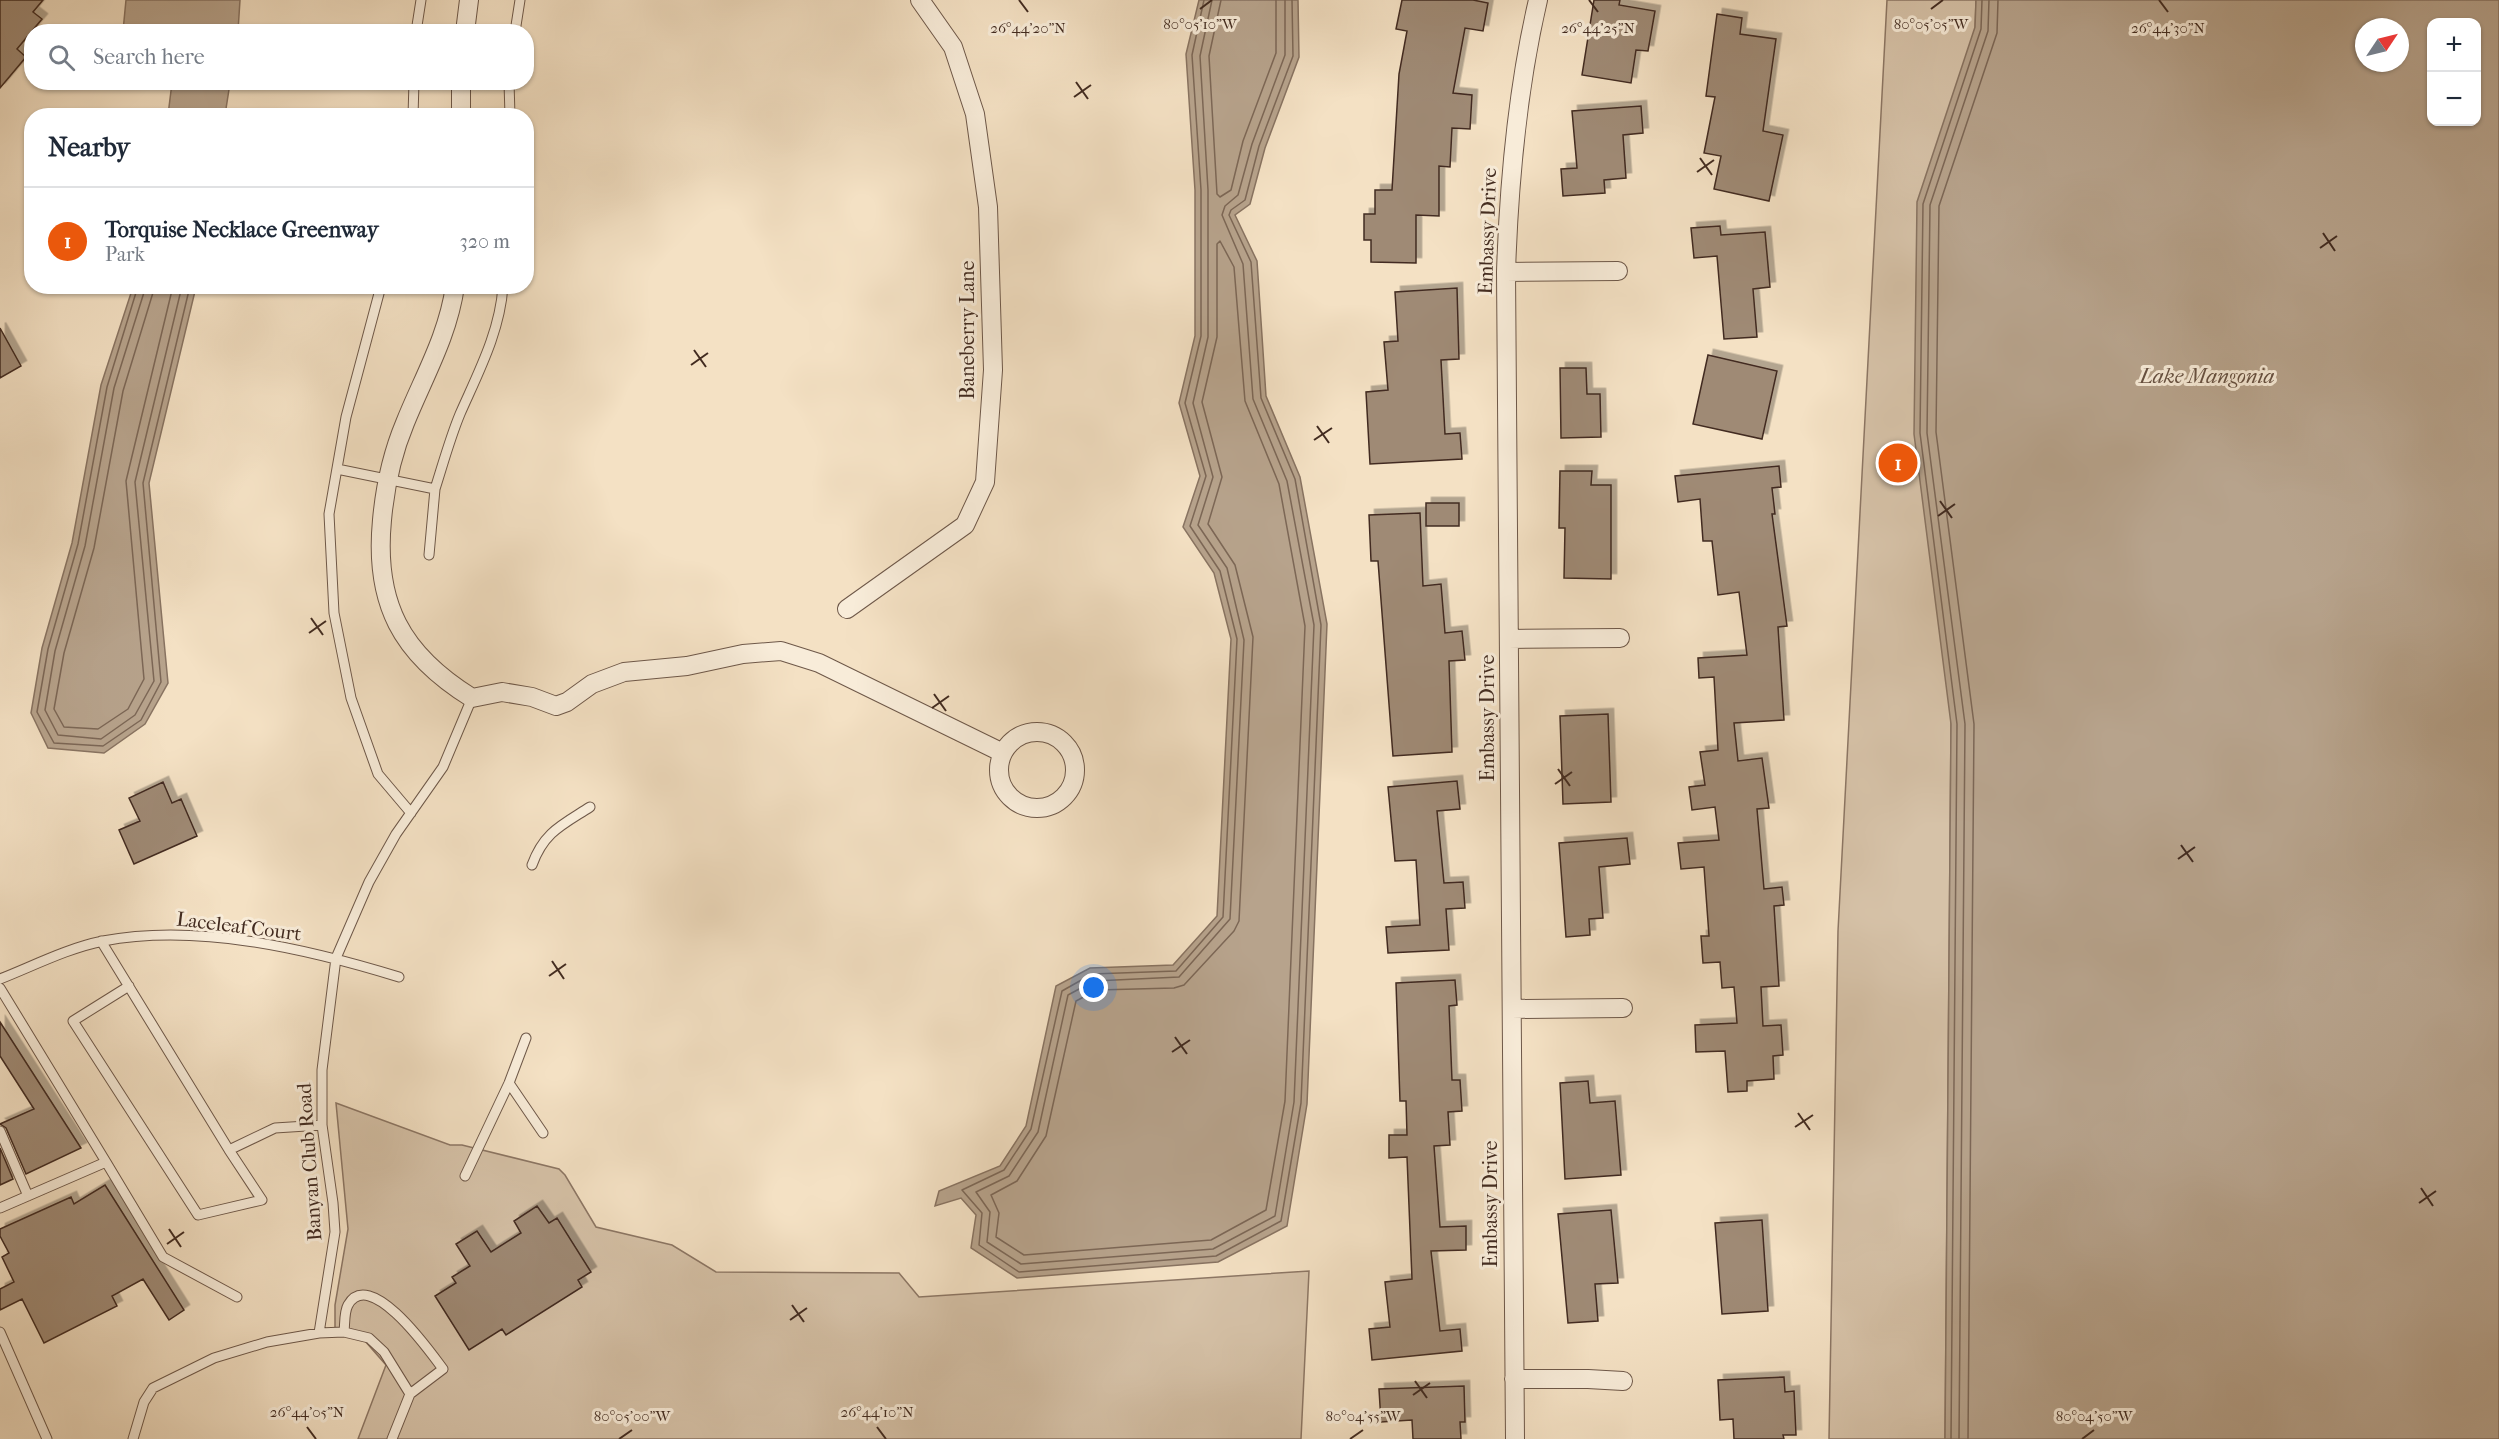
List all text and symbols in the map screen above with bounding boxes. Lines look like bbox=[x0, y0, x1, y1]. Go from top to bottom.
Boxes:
text: 80°05'10"W bbox=[1163, 15, 1238, 33]
text: 80°05'05"W bbox=[1894, 15, 1970, 33]
north arrow bbox=[2355, 18, 2409, 72]
map controls bbox=[2427, 18, 2481, 126]
button: + bbox=[2427, 18, 2481, 72]
text: 26°44'20"N bbox=[990, 19, 1066, 37]
text: 26°44'25"N bbox=[1561, 19, 1635, 37]
text: 26°44'30"N bbox=[2131, 19, 2206, 37]
search box bbox=[24, 24, 534, 90]
icon: search bbox=[45, 41, 78, 74]
text: Search here bbox=[93, 44, 205, 70]
button: − bbox=[2427, 72, 2481, 126]
text: Nearby bbox=[48, 132, 130, 163]
street label: Embassy Drive bbox=[1474, 167, 1501, 295]
text: Torquise Necklace Greenway bbox=[105, 217, 378, 243]
text: 1 bbox=[64, 230, 71, 253]
text: 320 m bbox=[460, 230, 510, 253]
text: Park bbox=[105, 243, 145, 266]
street label: Baneberry Lane bbox=[956, 261, 979, 399]
water label: Lake Mangonia bbox=[2137, 364, 2275, 388]
pin: 1 bbox=[1878, 440, 1918, 486]
street label: Embassy Drive bbox=[1476, 654, 1499, 781]
street label: Laceleaf Court bbox=[175, 907, 303, 946]
your location bbox=[1079, 973, 1108, 1002]
street label: Banyan Club Road bbox=[292, 1081, 326, 1242]
street label: Embassy Drive bbox=[1479, 1140, 1502, 1267]
text: 26°44'05"N bbox=[270, 1403, 345, 1421]
text: 26°44'10"N bbox=[840, 1403, 914, 1421]
text: 80°05'00"W bbox=[594, 1407, 671, 1425]
text: 80°04'55"W bbox=[1326, 1407, 1402, 1425]
text: 80°04'50"W bbox=[2056, 1407, 2134, 1425]

